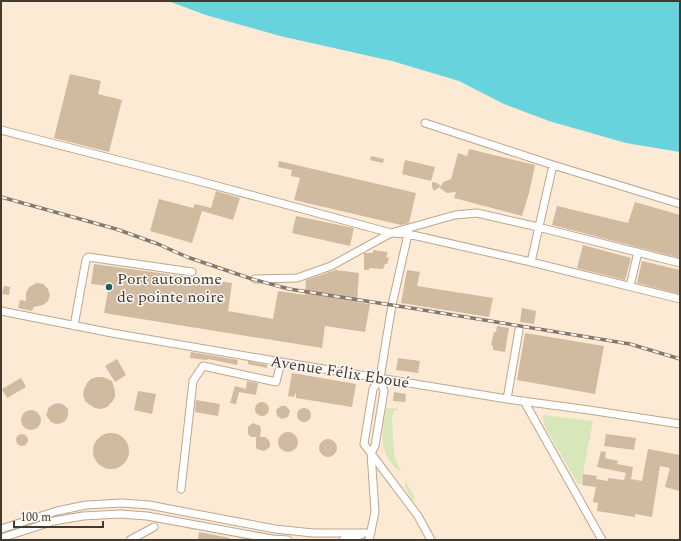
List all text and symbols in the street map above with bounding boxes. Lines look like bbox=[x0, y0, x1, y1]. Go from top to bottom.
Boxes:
place label: Port autonome de pointe noire bbox=[117, 267, 224, 309]
marker: Port autonome de pointe noire bbox=[104, 282, 114, 292]
street label: Avenue Félix Eboué bbox=[269, 349, 411, 395]
scale bar bbox=[14, 503, 103, 529]
text: 100 m bbox=[20, 508, 51, 527]

